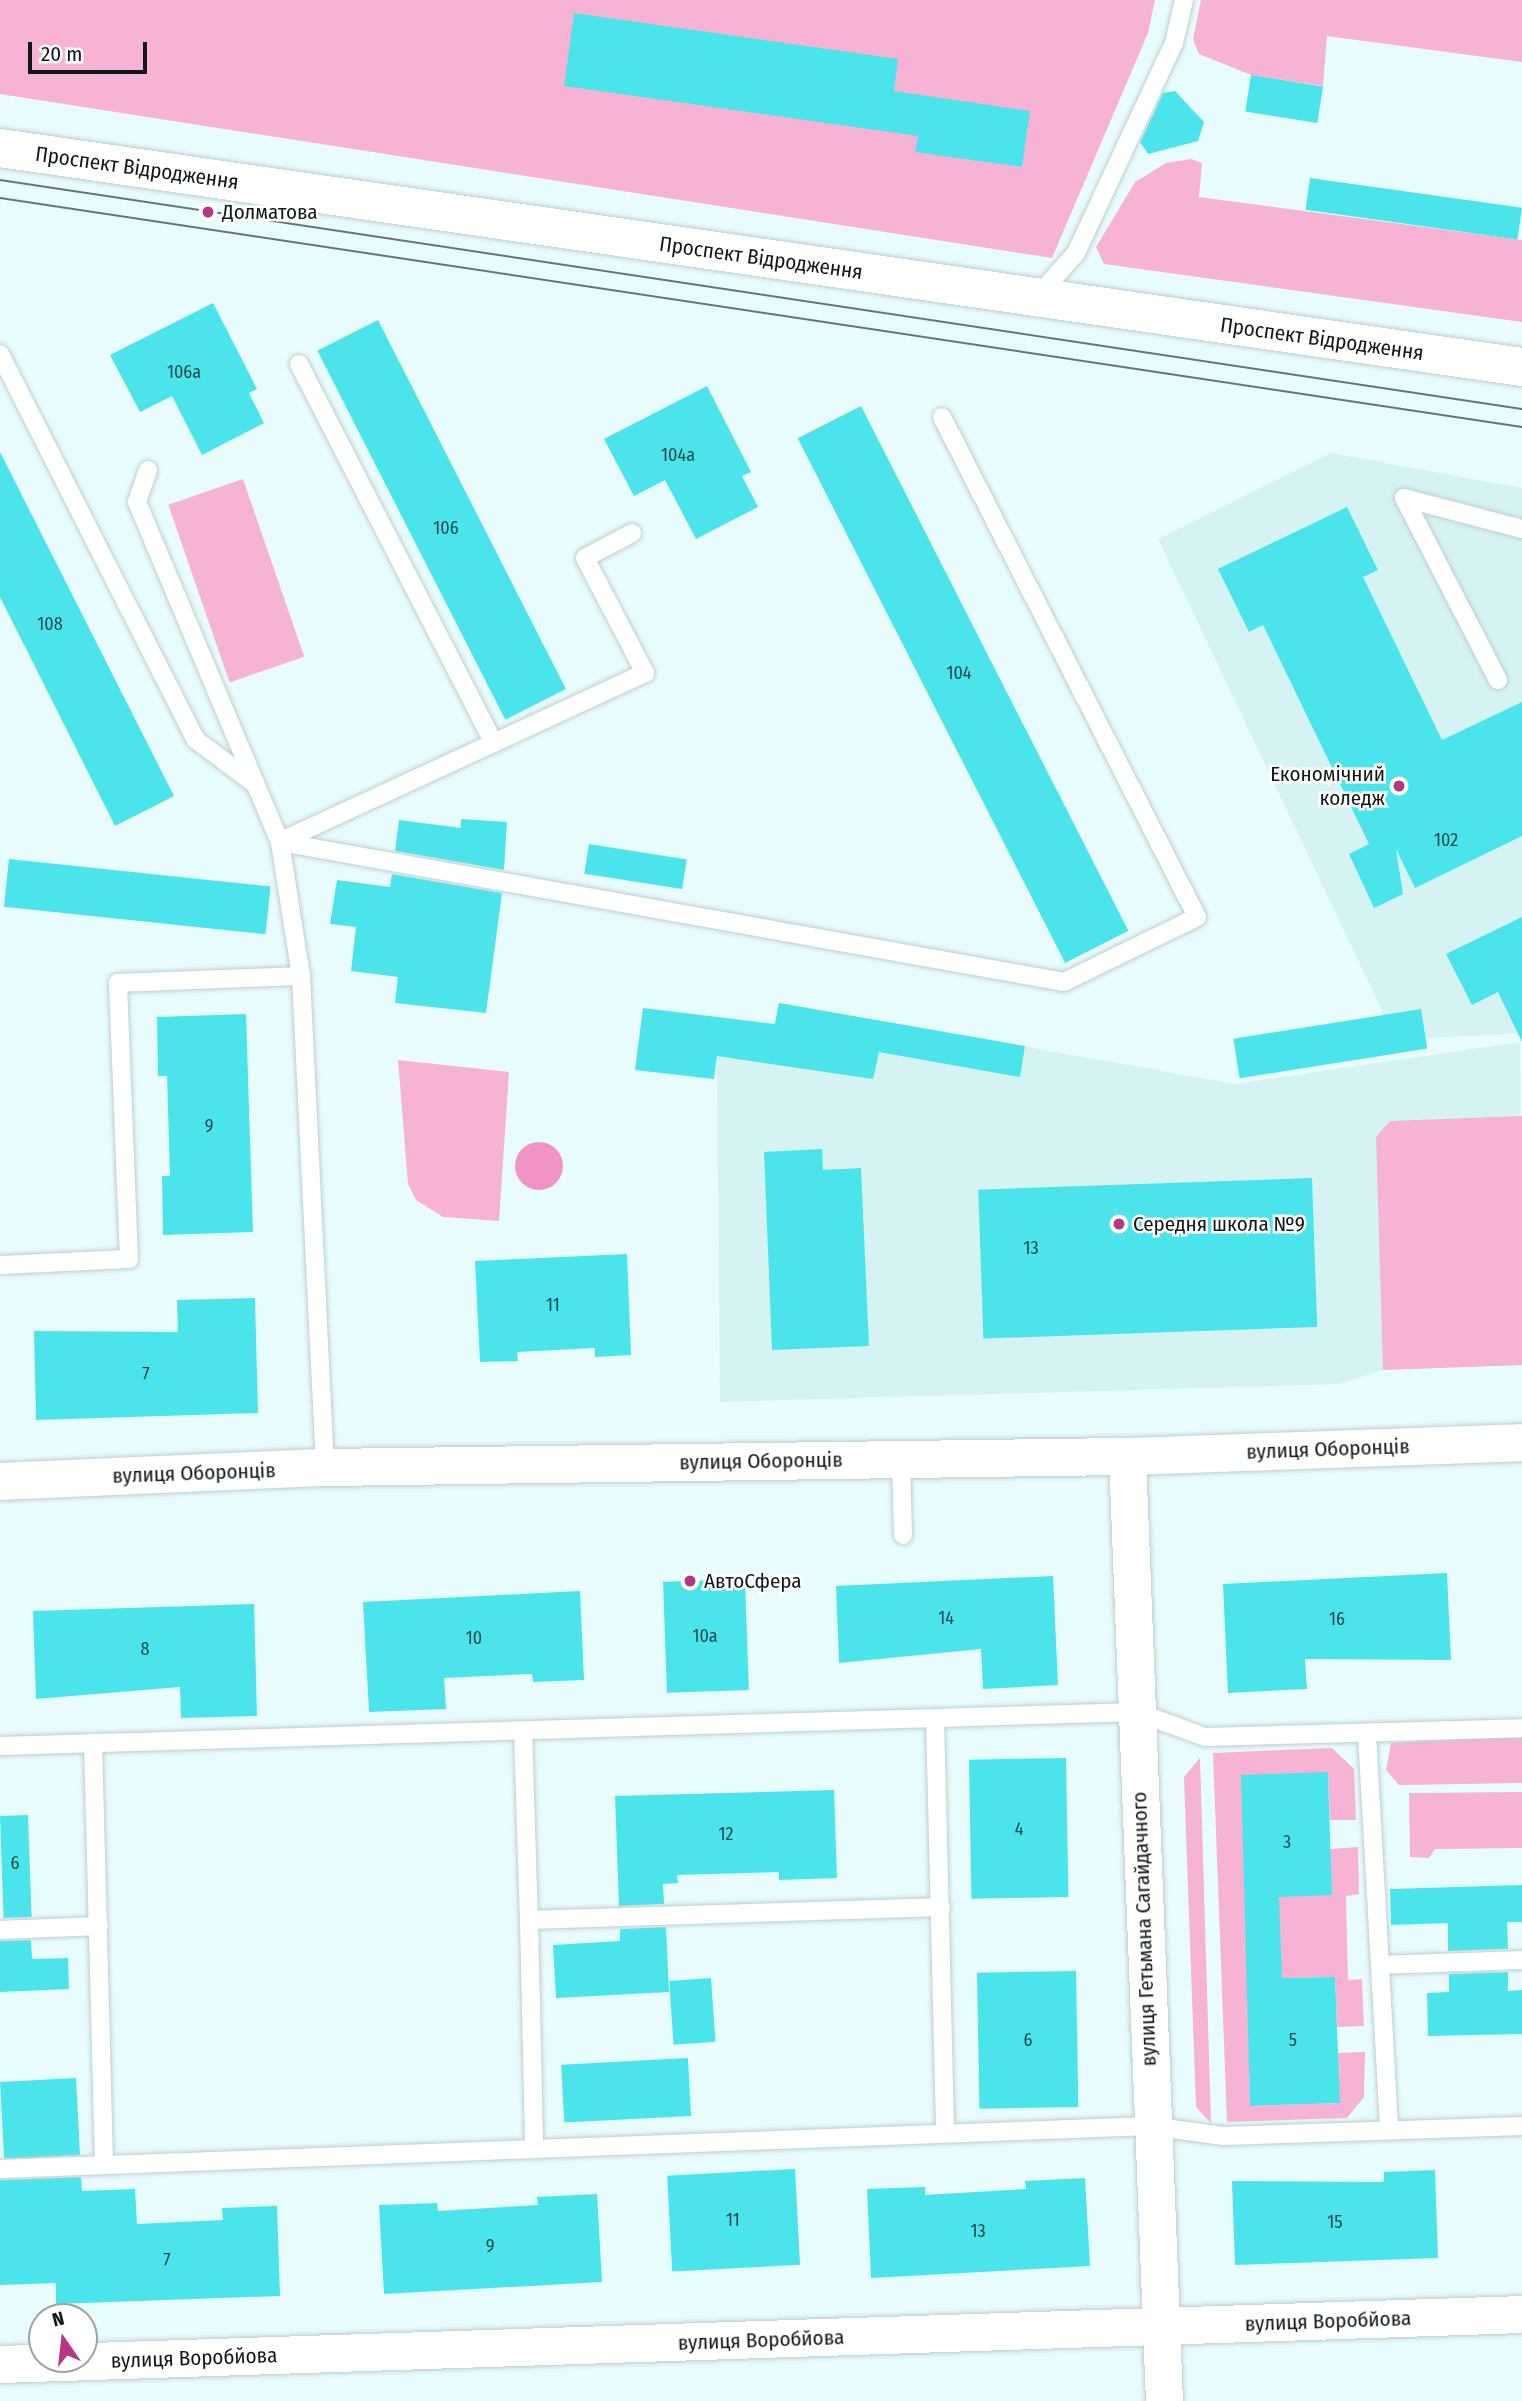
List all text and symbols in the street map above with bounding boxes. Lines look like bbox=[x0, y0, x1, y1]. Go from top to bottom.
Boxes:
scale bar bbox=[32, 28, 150, 72]
text: 20 m bbox=[41, 41, 82, 67]
street label: Проспект Відродження bbox=[34, 141, 240, 195]
place label: Долматова bbox=[222, 199, 318, 225]
marker: Долматова bbox=[200, 204, 216, 220]
street label: Проспект Відродження bbox=[658, 231, 864, 285]
street label: Проспект Відродження bbox=[1219, 312, 1425, 366]
house number: 106а bbox=[167, 361, 201, 383]
house number: 104а bbox=[661, 444, 695, 466]
house number: 106 bbox=[433, 517, 459, 539]
house number: 108 bbox=[37, 613, 63, 635]
house number: 104 bbox=[946, 662, 972, 684]
place label: Економічний коледж bbox=[1270, 761, 1385, 811]
marker: Економічний коледж bbox=[1391, 778, 1407, 794]
house number: 102 bbox=[1434, 829, 1458, 851]
house number: 9 bbox=[205, 1115, 213, 1137]
place label: Середня школа №9 bbox=[1133, 1211, 1305, 1237]
marker: Середня школа №9 bbox=[1111, 1216, 1127, 1232]
house number: 13 bbox=[1023, 1237, 1039, 1259]
house number: 11 bbox=[546, 1294, 560, 1316]
house number: 7 bbox=[142, 1363, 150, 1385]
street label: вулиця Оборонців bbox=[1246, 1434, 1410, 1464]
street label: вулиця Оборонців bbox=[679, 1447, 843, 1475]
street label: вулиця Оборонців bbox=[112, 1458, 276, 1488]
place label: АвтоСфера bbox=[704, 1568, 802, 1594]
marker: АвтоСфера bbox=[682, 1573, 698, 1589]
house number: 14 bbox=[938, 1607, 954, 1629]
house number: 16 bbox=[1329, 1608, 1345, 1630]
house number: 10а bbox=[692, 1625, 718, 1647]
house number: 10 bbox=[466, 1627, 482, 1649]
house number: 8 bbox=[141, 1638, 149, 1660]
street label: вулиця Гетьмана Сагайдачного bbox=[1127, 1791, 1161, 2067]
house number: 4 bbox=[1015, 1818, 1023, 1840]
house number: 12 bbox=[719, 1823, 733, 1845]
house number: 3 bbox=[1283, 1831, 1291, 1853]
house number: 6 bbox=[11, 1852, 19, 1874]
house number: 6 bbox=[1024, 2029, 1032, 2051]
house number: 5 bbox=[1289, 2029, 1297, 2051]
house number: 11 bbox=[726, 2209, 740, 2231]
house number: 15 bbox=[1327, 2211, 1343, 2233]
house number: 13 bbox=[970, 2220, 986, 2242]
house number: 9 bbox=[486, 2235, 494, 2257]
house number: 7 bbox=[163, 2249, 171, 2271]
north arrow bbox=[28, 2303, 98, 2373]
street label: вулиця Воробйова bbox=[1244, 2306, 1412, 2336]
text: N bbox=[50, 2307, 67, 2332]
street label: вулиця Воробйова bbox=[677, 2325, 845, 2355]
street label: вулиця Воробйова bbox=[110, 2343, 278, 2373]

